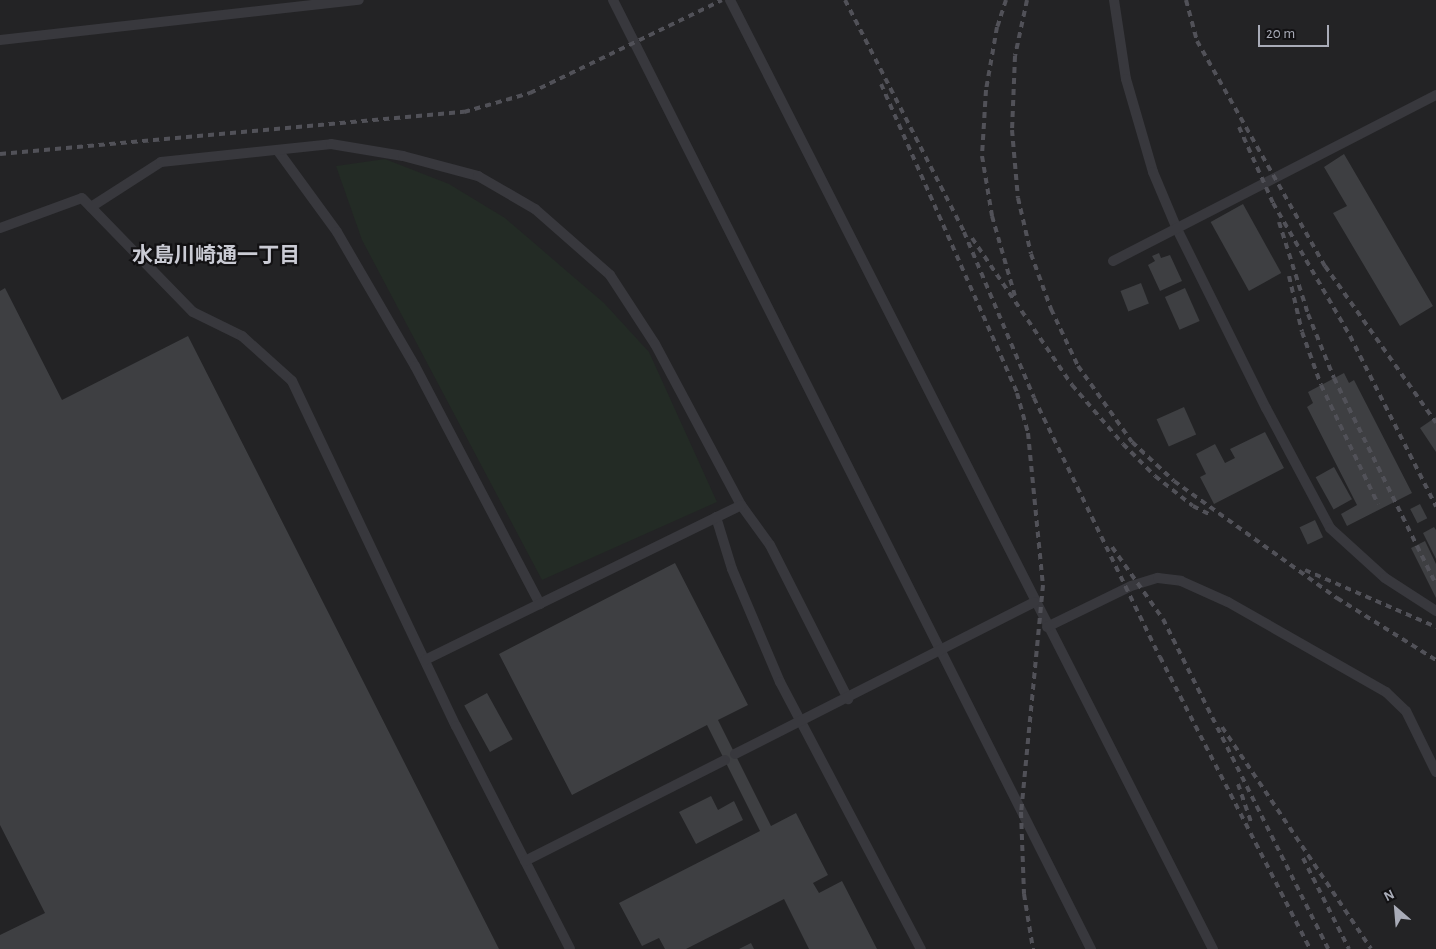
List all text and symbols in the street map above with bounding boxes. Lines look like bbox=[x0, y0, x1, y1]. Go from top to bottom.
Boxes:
scale bar bbox=[1261, 15, 1332, 47]
text: 20 m bbox=[1266, 26, 1295, 41]
district label: 水島川崎通一丁目 bbox=[132, 243, 300, 269]
north arrow bbox=[1371, 884, 1421, 934]
text: N bbox=[1382, 887, 1397, 904]

